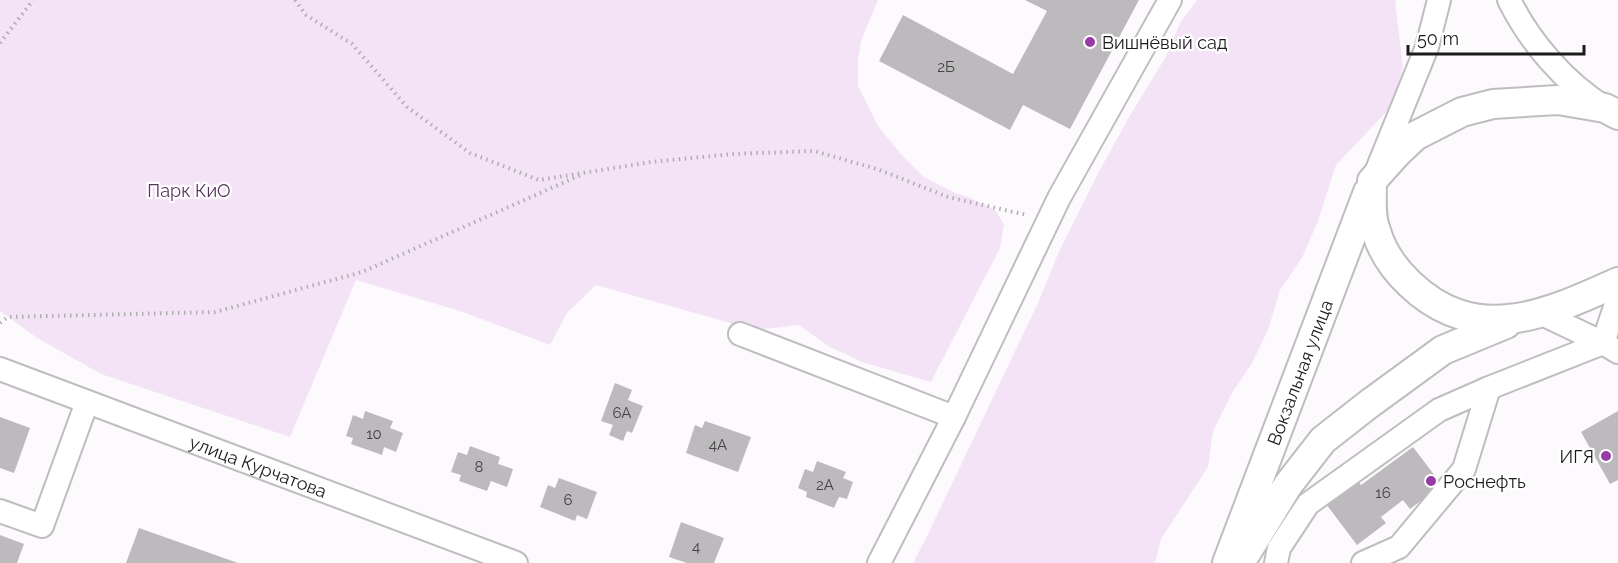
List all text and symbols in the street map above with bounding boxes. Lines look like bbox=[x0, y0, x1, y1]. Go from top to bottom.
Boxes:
scale bar bbox=[1408, 18, 1584, 56]
text: 50 m bbox=[1417, 28, 1459, 49]
place label: Вишнёвый сад bbox=[1102, 32, 1227, 53]
marker: Вишнёвый сад bbox=[1083, 35, 1097, 49]
house number: 2Б bbox=[937, 58, 955, 76]
park label: Парк КиО bbox=[147, 180, 231, 201]
street label: Вокзальная улица bbox=[1262, 297, 1337, 448]
house number: 6А bbox=[613, 404, 631, 422]
house number: 10 bbox=[366, 425, 382, 443]
street label: улица Курчатова bbox=[187, 431, 330, 501]
house number: 4А bbox=[709, 436, 727, 454]
place label: ИГЯ bbox=[1560, 446, 1594, 467]
marker: ИГЯ bbox=[1599, 449, 1613, 463]
house number: 8 bbox=[475, 458, 484, 476]
place label: Роснефть bbox=[1443, 471, 1526, 492]
marker: Роснефть bbox=[1424, 474, 1438, 488]
house number: 2А bbox=[816, 476, 834, 494]
house number: 16 bbox=[1375, 484, 1391, 502]
house number: 6 bbox=[563, 491, 573, 509]
house number: 4 bbox=[692, 538, 700, 556]

